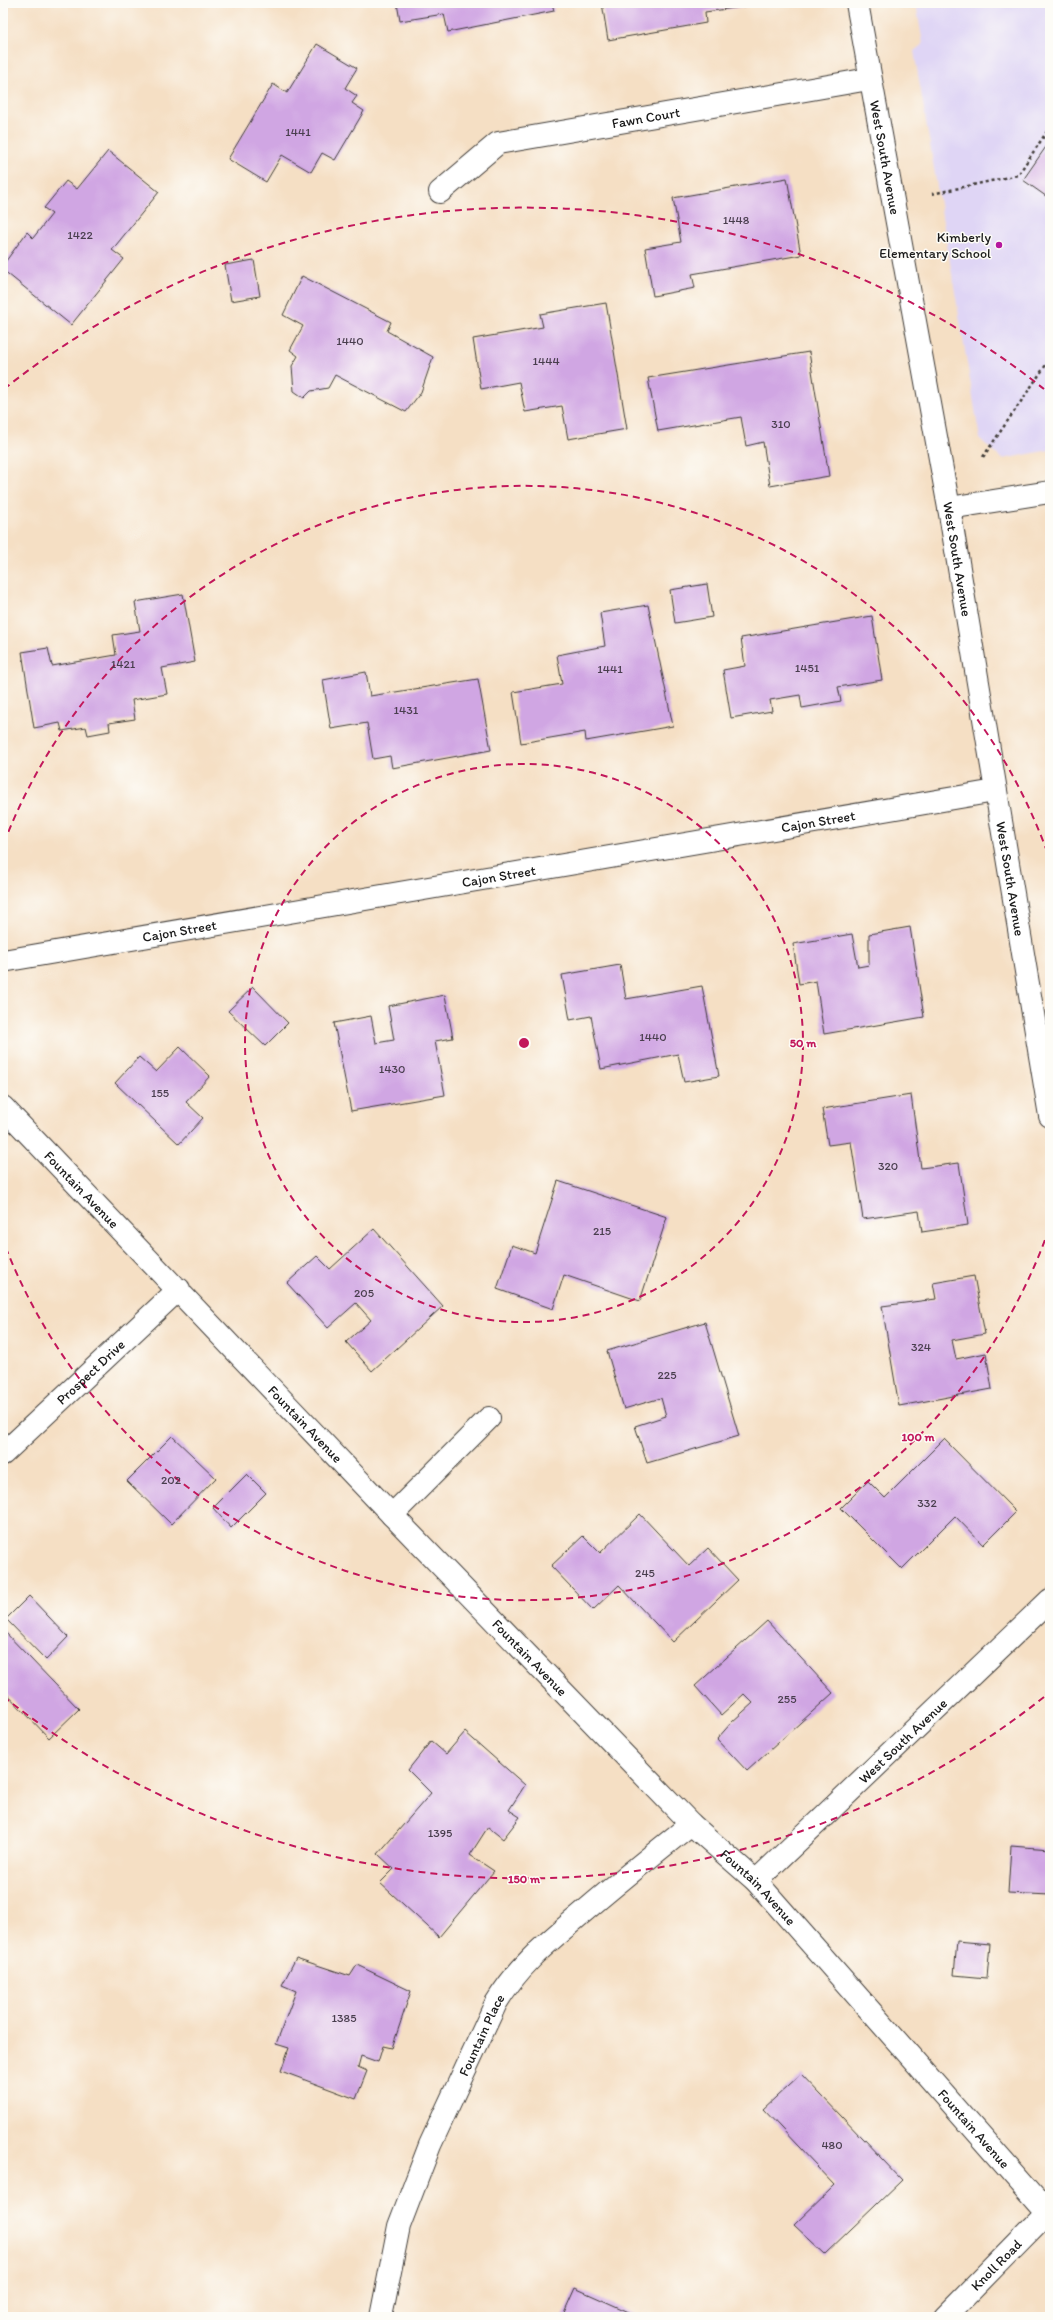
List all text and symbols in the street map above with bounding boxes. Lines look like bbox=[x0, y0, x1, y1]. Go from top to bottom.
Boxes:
street label: West South Avenue bbox=[866, 99, 903, 216]
street label: Fawn Court bbox=[611, 104, 681, 132]
house number: 1441 bbox=[285, 125, 311, 139]
house number: 1448 bbox=[723, 213, 750, 227]
house number: 1422 bbox=[67, 228, 93, 242]
place label: Kimberly Elementary School bbox=[879, 229, 991, 262]
marker: Kimberly Elementary School bbox=[994, 240, 1004, 250]
house number: 1440 bbox=[336, 334, 364, 348]
house number: 1444 bbox=[532, 354, 560, 368]
house number: 310 bbox=[771, 417, 791, 431]
street label: West South Avenue bbox=[939, 500, 975, 618]
house number: 1421 bbox=[111, 657, 136, 671]
house number: 1451 bbox=[795, 661, 820, 675]
house number: 1441 bbox=[597, 662, 623, 676]
house number: 1431 bbox=[394, 703, 419, 717]
street label: Cajon Street bbox=[780, 807, 857, 837]
street label: West South Avenue bbox=[992, 820, 1028, 938]
street label: Cajon Street bbox=[460, 862, 537, 891]
street label: Cajon Street bbox=[141, 917, 218, 946]
house number: 1440 bbox=[639, 1030, 667, 1044]
centre of rings bbox=[517, 1036, 531, 1050]
text: 50 m bbox=[790, 1036, 817, 1050]
house number: 1430 bbox=[379, 1062, 405, 1076]
house number: 155 bbox=[151, 1086, 169, 1100]
street label: Fountain Avenue bbox=[40, 1148, 122, 1232]
house number: 320 bbox=[878, 1159, 898, 1173]
house number: 215 bbox=[593, 1224, 611, 1238]
house number: 205 bbox=[354, 1286, 374, 1300]
street label: Prospect Drive bbox=[53, 1336, 129, 1408]
house number: 324 bbox=[911, 1340, 931, 1354]
house number: 225 bbox=[658, 1368, 676, 1382]
street label: Fountain Avenue bbox=[264, 1382, 346, 1467]
text: 100 m bbox=[901, 1430, 935, 1444]
house number: 202 bbox=[161, 1473, 182, 1487]
house number: 332 bbox=[917, 1496, 937, 1510]
house number: 245 bbox=[635, 1566, 655, 1580]
street label: Fountain Avenue bbox=[488, 1616, 571, 1700]
house number: 255 bbox=[778, 1692, 796, 1706]
street label: West South Avenue bbox=[855, 1695, 951, 1787]
house number: 1395 bbox=[428, 1826, 452, 1840]
street label: Fountain Avenue bbox=[717, 1846, 799, 1929]
text: 150 m bbox=[508, 1872, 541, 1886]
street label: Fountain Place bbox=[455, 1991, 509, 2079]
house number: 1385 bbox=[332, 2011, 356, 2025]
street label: Fountain Avenue bbox=[934, 2086, 1013, 2173]
house number: 480 bbox=[821, 2138, 843, 2152]
street label: Knoll Road bbox=[967, 2236, 1026, 2295]

